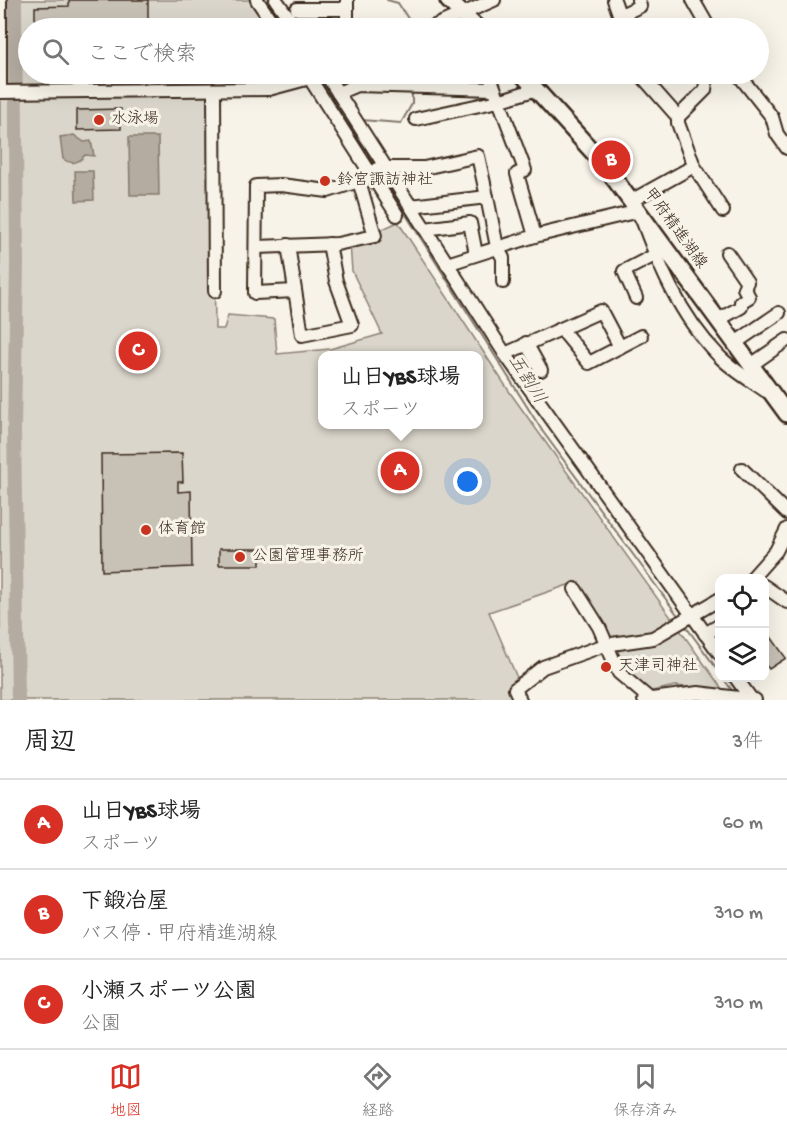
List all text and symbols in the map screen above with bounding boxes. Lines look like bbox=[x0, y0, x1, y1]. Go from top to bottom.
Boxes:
search box bbox=[18, 18, 769, 84]
icon: search bbox=[39, 35, 72, 68]
text: ここで検索 bbox=[87, 43, 197, 69]
place label: 水泳場 bbox=[111, 109, 159, 130]
marker: 水泳場 bbox=[92, 113, 106, 127]
pin: B bbox=[592, 138, 630, 182]
place label: 鈴宮諏訪神社 bbox=[337, 171, 433, 191]
marker: 鈴宮諏訪神社 bbox=[318, 174, 332, 188]
street label: 甲府精進湖線 bbox=[638, 183, 712, 273]
pin: C bbox=[118, 328, 158, 374]
popup bbox=[318, 351, 483, 429]
water label: 五割川 bbox=[503, 351, 550, 408]
text: 山日YBS球場 bbox=[341, 366, 460, 392]
text: スポーツ bbox=[341, 400, 420, 423]
pin: A bbox=[380, 448, 420, 494]
your location bbox=[453, 467, 482, 496]
place label: 体育館 bbox=[158, 520, 206, 540]
marker: 体育館 bbox=[139, 523, 153, 537]
place label: 公園管理事務所 bbox=[252, 546, 364, 567]
marker: 公園管理事務所 bbox=[233, 550, 247, 564]
map controls bbox=[715, 574, 769, 682]
button: locate bbox=[715, 574, 769, 628]
button: layers bbox=[715, 628, 769, 682]
place label: 天津司神社 bbox=[618, 656, 698, 677]
marker: 天津司神社 bbox=[599, 660, 613, 674]
text: 周辺 bbox=[24, 729, 76, 760]
text: 3件 bbox=[733, 732, 763, 755]
text: 山日YBS球場 bbox=[81, 800, 201, 826]
text: A bbox=[38, 813, 49, 836]
text: 60 m bbox=[723, 813, 763, 836]
text: スポーツ bbox=[81, 834, 161, 857]
text: 下鍛冶屋 bbox=[81, 890, 169, 916]
text: B bbox=[38, 903, 49, 926]
text: 310 m bbox=[714, 903, 763, 926]
text: バス停 · 甲府精進湖線 bbox=[81, 924, 277, 947]
text: 小瀬スポーツ公園 bbox=[81, 980, 257, 1006]
text: C bbox=[38, 993, 49, 1016]
text: 310 m bbox=[714, 993, 763, 1016]
text: 公園 bbox=[81, 1014, 121, 1037]
tab: 地図 bbox=[109, 1060, 142, 1122]
tab: 経路 bbox=[361, 1060, 394, 1122]
tab: 保存済み bbox=[613, 1060, 677, 1122]

